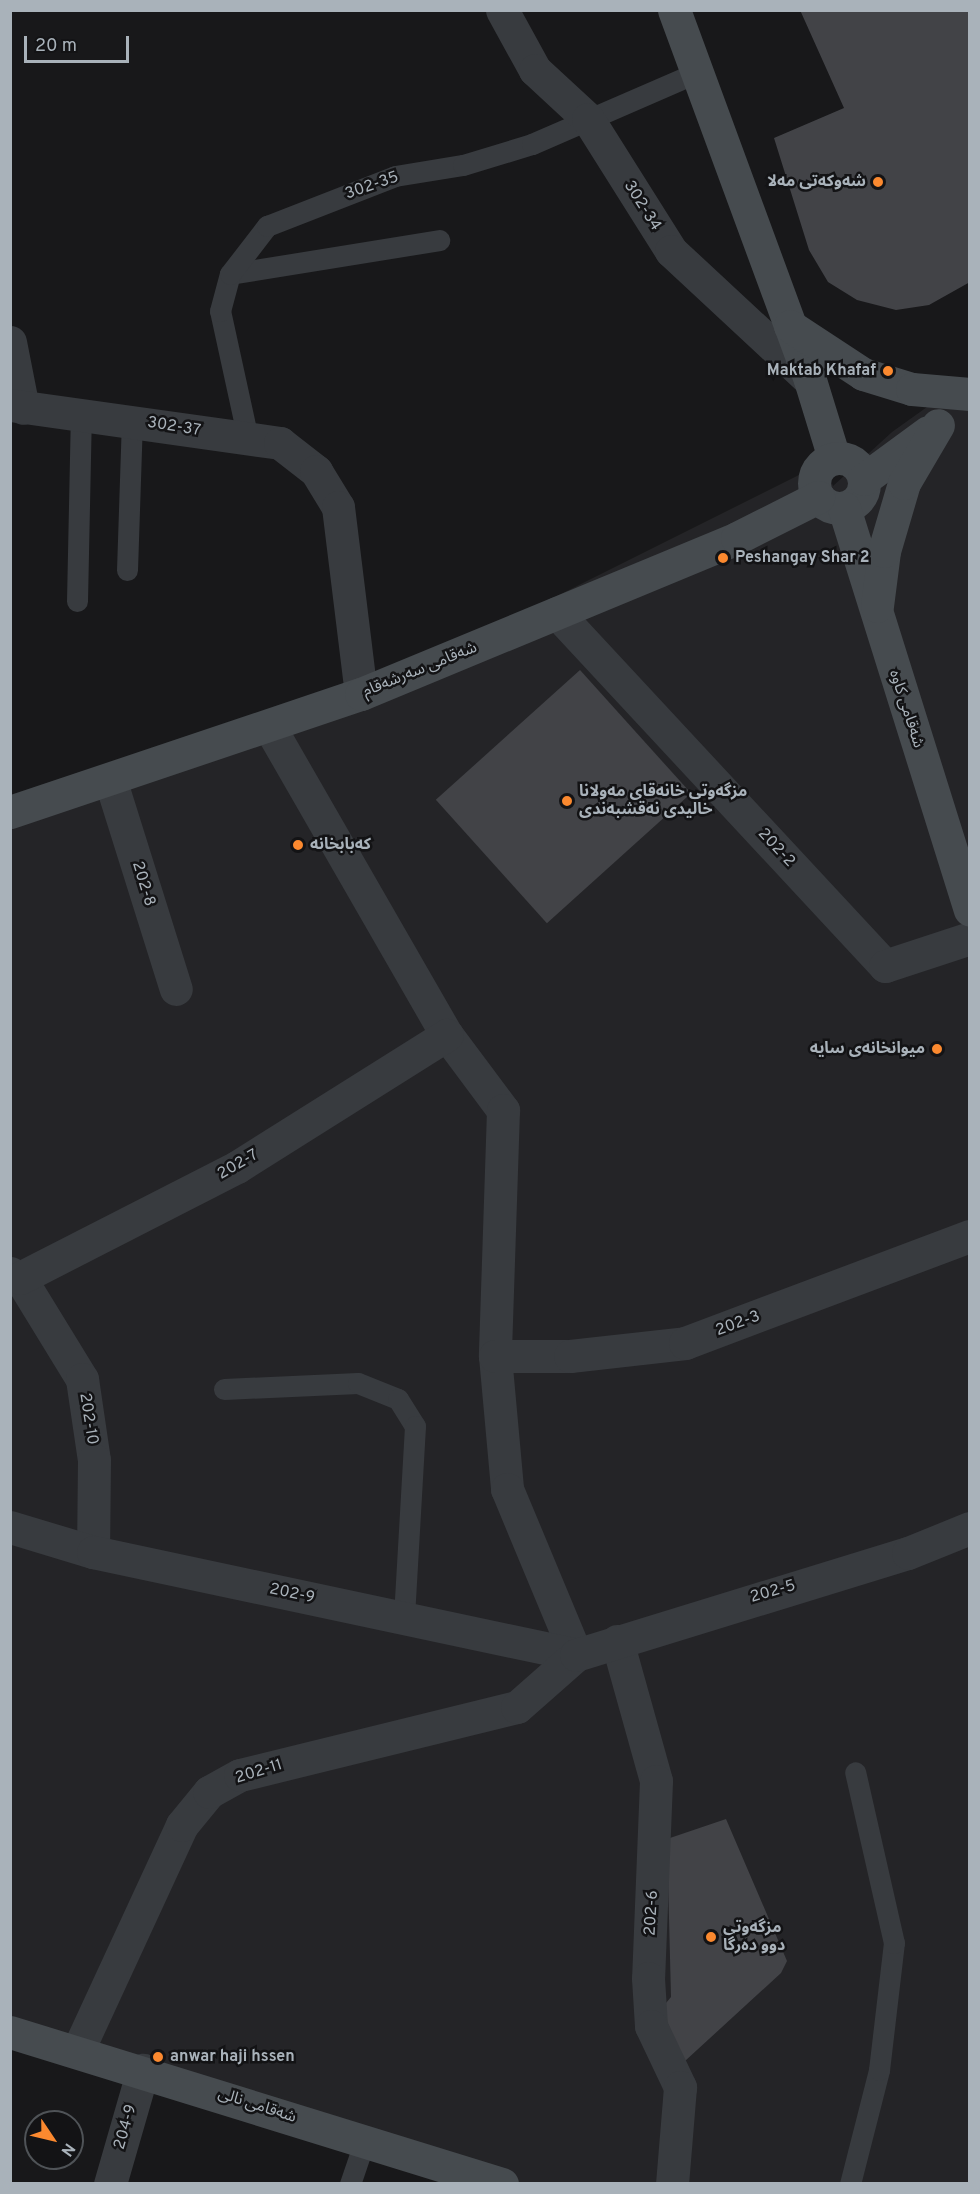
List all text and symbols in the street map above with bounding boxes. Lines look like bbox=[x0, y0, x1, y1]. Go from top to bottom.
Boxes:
scale bar bbox=[27, 24, 132, 62]
text: 20 m bbox=[35, 35, 77, 58]
street label: 302-35 bbox=[343, 168, 401, 204]
place label: شەوکەتی مەلا bbox=[767, 172, 866, 192]
marker: شەوکەتی مەلا bbox=[871, 175, 885, 189]
street label: 302-34 bbox=[619, 177, 665, 235]
place label: Maktab Khafaf bbox=[767, 361, 876, 381]
marker: Maktab Khafaf bbox=[881, 364, 895, 378]
street label: 302-37 bbox=[146, 413, 202, 441]
place label: Peshangay Shar 2 bbox=[735, 548, 870, 568]
marker: Peshangay Shar 2 bbox=[716, 551, 730, 565]
street label: شەقامی سەرشەقام bbox=[360, 638, 480, 702]
street label: شەقامی کاوە bbox=[884, 668, 928, 750]
place label: مزگەوتی خانەقای مەولانا خالیدی نەقشبەندی bbox=[579, 782, 747, 820]
marker: مزگەوتی خانەقای مەولانا خالیدی نەقشبەندی bbox=[560, 794, 574, 808]
street label: 202-2 bbox=[753, 825, 799, 871]
place label: کەبابخانە bbox=[310, 835, 371, 855]
marker: کەبابخانە bbox=[291, 838, 305, 852]
street label: 202-8 bbox=[127, 859, 159, 909]
place label: میوانخانەی سایە bbox=[810, 1039, 925, 1059]
marker: میوانخانەی سایە bbox=[930, 1042, 944, 1056]
street label: 202-7 bbox=[214, 1146, 262, 1184]
street label: 202-3 bbox=[713, 1307, 763, 1341]
street label: 202-10 bbox=[74, 1392, 102, 1446]
street label: 202-5 bbox=[748, 1576, 798, 1608]
street label: 202-9 bbox=[268, 1580, 316, 1608]
street label: 202-11 bbox=[233, 1756, 285, 1788]
street label: 202-6 bbox=[641, 1890, 663, 1936]
place label: مزگەوتی دوو دەرگا bbox=[723, 1918, 785, 1956]
marker: مزگەوتی دوو دەرگا bbox=[704, 1930, 718, 1944]
place label: anwar haji hssen bbox=[170, 2047, 295, 2067]
marker: anwar haji hssen bbox=[151, 2050, 165, 2064]
street label: شەقامی نالی bbox=[216, 2084, 298, 2128]
street label: 204-9 bbox=[110, 2102, 142, 2152]
north arrow bbox=[24, 2110, 84, 2170]
text: N bbox=[56, 2139, 79, 2160]

